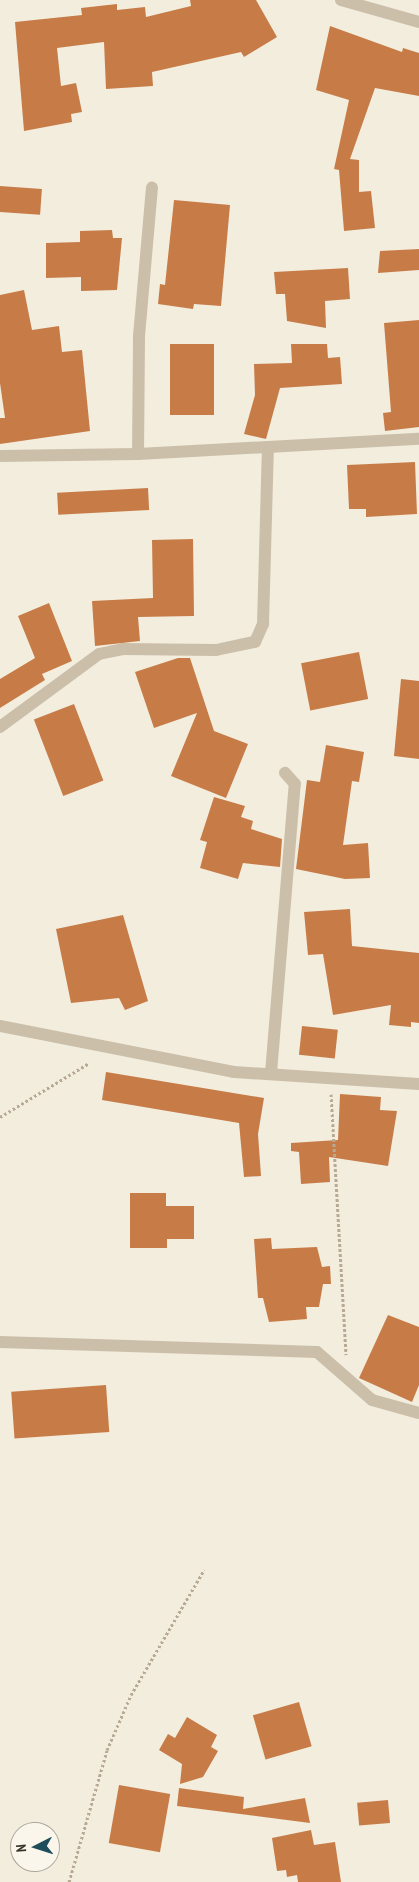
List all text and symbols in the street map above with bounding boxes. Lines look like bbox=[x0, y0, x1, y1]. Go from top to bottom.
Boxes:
north arrow bbox=[10, 1822, 60, 1872]
text: N bbox=[12, 1844, 30, 1853]

